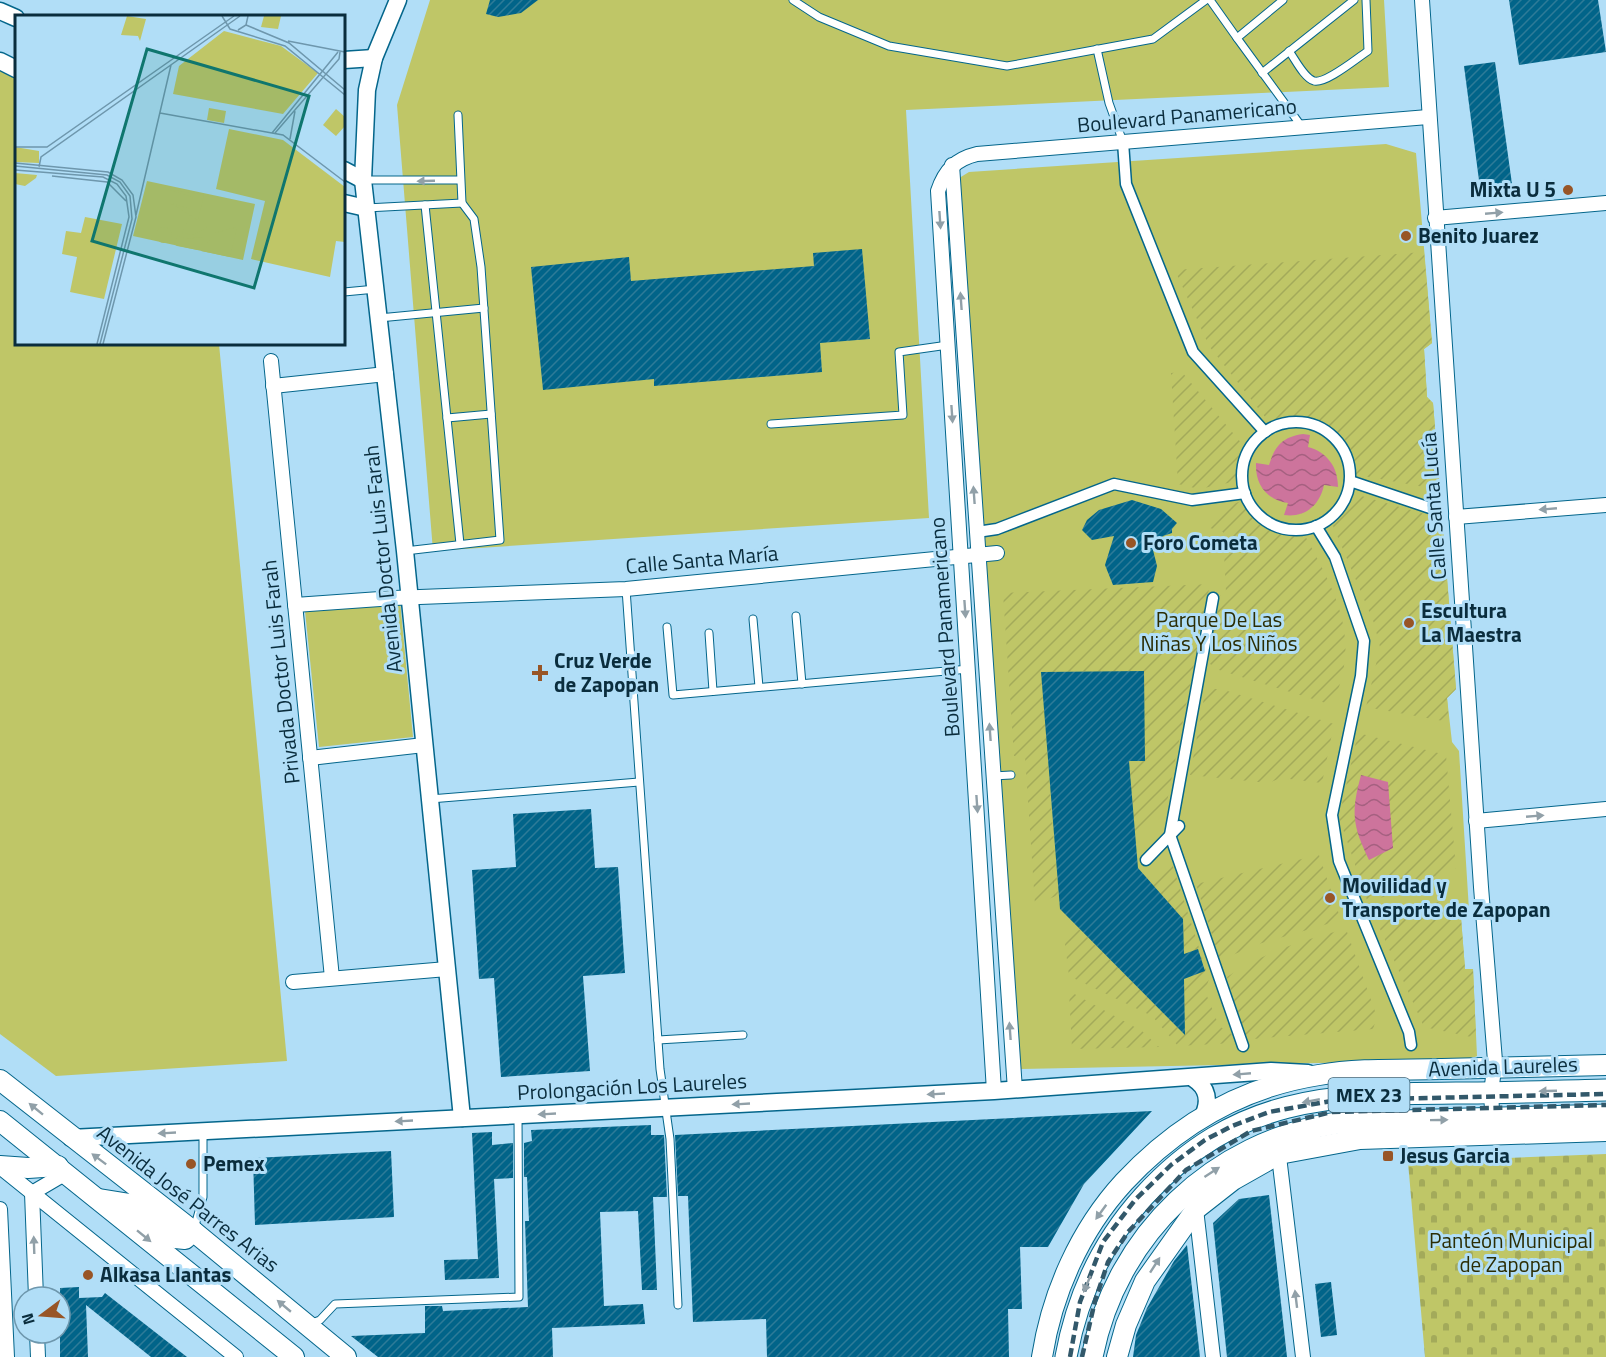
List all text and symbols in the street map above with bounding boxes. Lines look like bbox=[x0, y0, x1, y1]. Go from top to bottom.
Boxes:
inset map bbox=[15, 15, 345, 345]
street label: Boulevard Panamericano bbox=[1076, 89, 1298, 141]
place label: Mixta U 5 bbox=[1470, 173, 1556, 205]
one-way arrow bbox=[416, 176, 435, 185]
marker: Mixta U 5 bbox=[1561, 183, 1575, 197]
one-way arrow bbox=[1484, 208, 1503, 218]
one-way arrow bbox=[936, 210, 945, 229]
place label: Benito Juarez bbox=[1418, 219, 1539, 251]
marker: Benito Juarez bbox=[1399, 229, 1413, 243]
one-way arrow bbox=[957, 291, 966, 310]
one-way arrow bbox=[948, 405, 957, 424]
street label: Calle Santa Lucía bbox=[1412, 431, 1454, 581]
street label: Avenida Doctor Luis Farah bbox=[354, 444, 410, 675]
one-way arrow bbox=[970, 486, 979, 505]
one-way arrow bbox=[1538, 505, 1557, 514]
street label: Boulevard Panamericano bbox=[920, 516, 968, 738]
place label: Foro Cometa bbox=[1143, 526, 1258, 558]
street label: Calle Santa María bbox=[624, 536, 780, 582]
marker: Foro Cometa bbox=[1124, 536, 1138, 550]
street label: Privada Doctor Luis Farah bbox=[252, 558, 308, 786]
place label: Escultura La Maestra bbox=[1421, 594, 1522, 650]
one-way arrow bbox=[960, 600, 969, 619]
park label: Parque De Las Niñas Y Los Niños bbox=[1140, 603, 1298, 659]
marker: Escultura La Maestra bbox=[1402, 616, 1416, 630]
place label: Cruz Verde de Zapopan bbox=[554, 644, 659, 700]
marker: Cruz Verde de Zapopan bbox=[531, 664, 549, 682]
one-way arrow bbox=[986, 722, 995, 741]
one-way arrow bbox=[972, 794, 982, 813]
one-way arrow bbox=[1525, 811, 1544, 821]
place label: Movilidad y Transporte de Zapopan bbox=[1342, 869, 1551, 925]
marker: Movilidad y Transporte de Zapopan bbox=[1323, 891, 1337, 905]
one-way arrow bbox=[1006, 1022, 1015, 1041]
street label: Avenida Laureles bbox=[1428, 1047, 1578, 1085]
street label: Prolongación Los Laureles bbox=[516, 1064, 748, 1108]
one-way arrow bbox=[1232, 1069, 1251, 1079]
road number: MEX 23 bbox=[1328, 1078, 1410, 1112]
one-way arrow bbox=[1538, 1087, 1557, 1096]
one-way arrow bbox=[927, 1089, 946, 1098]
one-way arrow bbox=[1301, 1097, 1320, 1106]
one-way arrow bbox=[732, 1099, 751, 1108]
one-way arrow bbox=[29, 1103, 44, 1116]
one-way arrow bbox=[537, 1109, 556, 1118]
one-way arrow bbox=[1429, 1115, 1448, 1125]
one-way arrow bbox=[394, 1116, 413, 1125]
street label: Avenida José Parres Arias bbox=[91, 1117, 287, 1280]
one-way arrow bbox=[157, 1129, 176, 1138]
place label: Jesus Garcia bbox=[1400, 1139, 1510, 1171]
place label: Pemex bbox=[203, 1147, 264, 1179]
marker: Jesus Garcia bbox=[1381, 1149, 1395, 1163]
one-way arrow bbox=[91, 1153, 107, 1165]
marker: Pemex bbox=[184, 1157, 198, 1171]
one-way arrow bbox=[1204, 1166, 1220, 1177]
one-way arrow bbox=[1095, 1204, 1107, 1219]
park label: Panteón Municipal de Zapopan bbox=[1429, 1224, 1593, 1280]
one-way arrow bbox=[137, 1229, 152, 1241]
one-way arrow bbox=[29, 1236, 38, 1255]
one-way arrow bbox=[1149, 1257, 1161, 1273]
place label: Alkasa Llantas bbox=[100, 1258, 231, 1290]
marker: Alkasa Llantas bbox=[81, 1268, 95, 1282]
one-way arrow bbox=[1083, 1275, 1092, 1292]
north arrow bbox=[12, 1285, 72, 1345]
one-way arrow bbox=[1292, 1289, 1301, 1308]
one-way arrow bbox=[276, 1300, 292, 1313]
text: N bbox=[15, 1310, 41, 1328]

